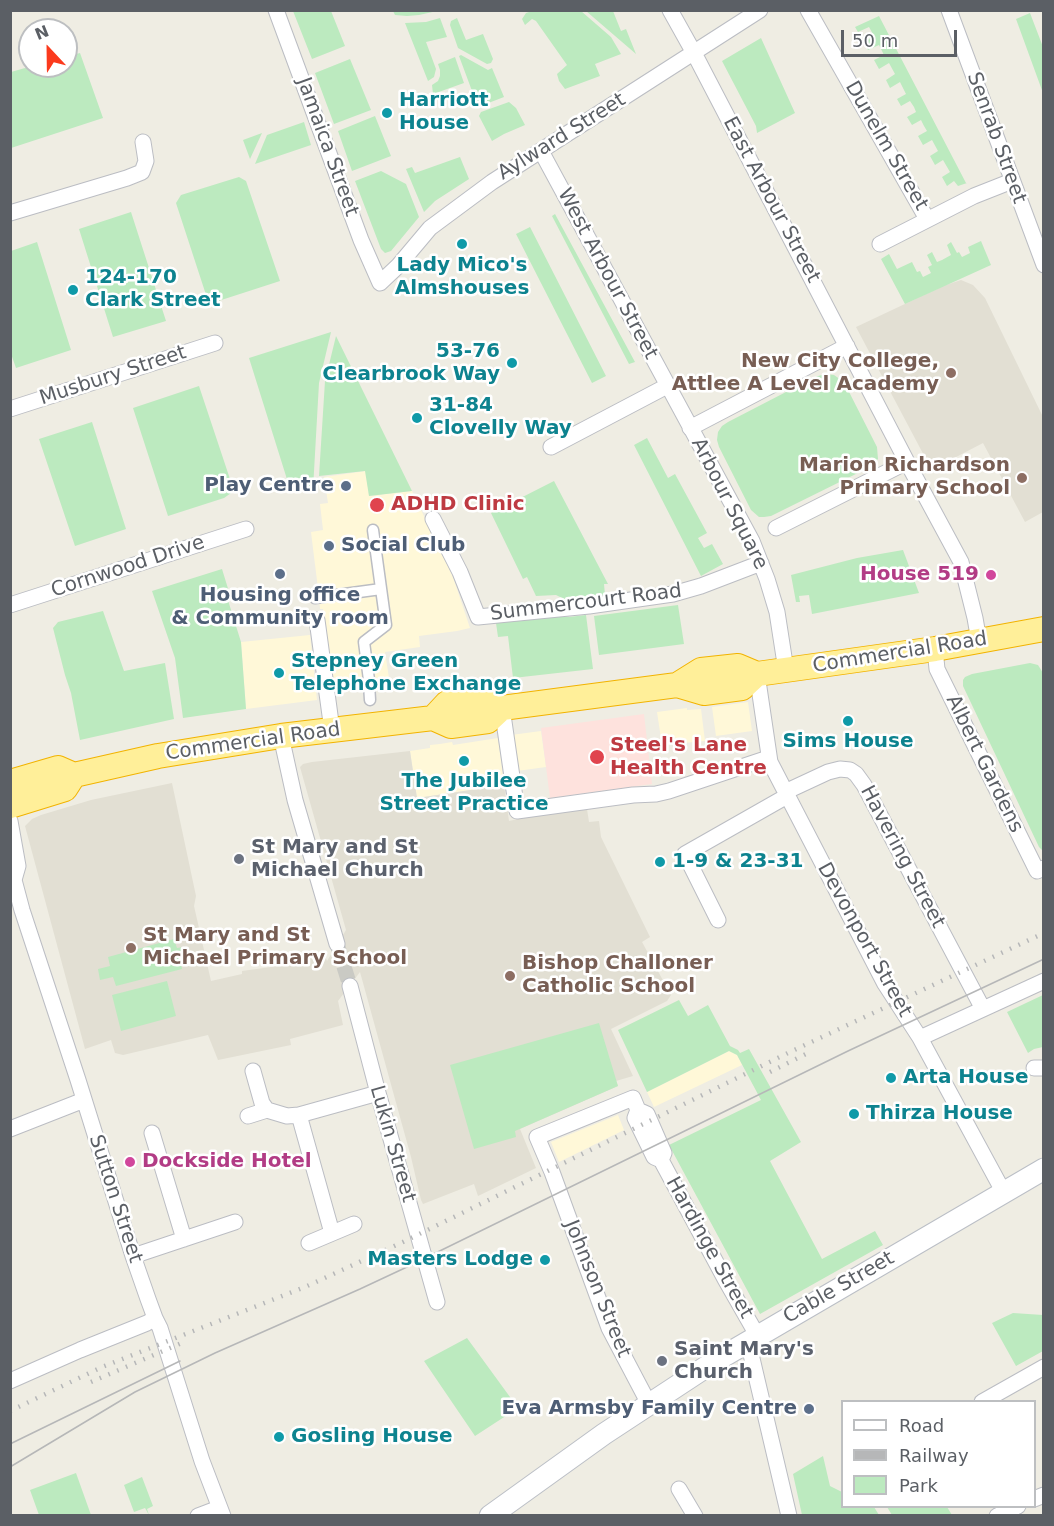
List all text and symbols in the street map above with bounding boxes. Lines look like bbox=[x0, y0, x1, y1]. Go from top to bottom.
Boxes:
north arrow bbox=[18, 18, 78, 78]
scale bar bbox=[844, 18, 960, 56]
text: N bbox=[32, 21, 52, 44]
text: 50 m bbox=[852, 30, 898, 51]
street label: Senrab Street bbox=[961, 69, 1031, 207]
street label: Jamaica Street bbox=[291, 74, 363, 220]
street label: Dunelm Street bbox=[839, 77, 933, 215]
street label: Aylward Street bbox=[494, 88, 630, 186]
place label: Harriott House bbox=[399, 89, 489, 136]
marker: Harriott House bbox=[380, 106, 394, 120]
street label: East Arbour Street bbox=[717, 113, 825, 287]
street label: West Arbour Street bbox=[552, 184, 662, 364]
marker: Lady Mico's Almshouses bbox=[455, 237, 469, 251]
place label: Lady Mico's Almshouses bbox=[395, 254, 529, 301]
place label: 124-170 Clark Street bbox=[85, 266, 221, 313]
marker: 124-170 Clark Street bbox=[66, 283, 80, 297]
place label: 53-76 Clearbrook Way bbox=[322, 340, 500, 387]
street label: Musbury Street bbox=[37, 341, 189, 411]
place label: New City College, Attlee A Level Academy bbox=[672, 350, 939, 397]
marker: 53-76 Clearbrook Way bbox=[505, 356, 519, 370]
marker: New City College, Attlee A Level Academy bbox=[944, 366, 958, 380]
place label: 31-84 Clovelly Way bbox=[429, 394, 572, 441]
marker: 31-84 Clovelly Way bbox=[410, 411, 424, 425]
street label: Arbour Square bbox=[686, 434, 772, 574]
place label: Marion Richardson Primary School bbox=[799, 454, 1010, 501]
marker: Marion Richardson Primary School bbox=[1015, 471, 1029, 485]
place label: Play Centre bbox=[204, 474, 334, 498]
marker: Play Centre bbox=[339, 479, 353, 493]
place label: ADHD Clinic bbox=[391, 493, 525, 517]
marker: ADHD Clinic bbox=[368, 496, 386, 514]
street label: Cornwood Drive bbox=[48, 531, 208, 603]
place label: Social Club bbox=[341, 534, 465, 558]
marker: Social Club bbox=[322, 539, 336, 553]
place label: House 519 bbox=[860, 563, 979, 587]
marker: Housing office & Community room bbox=[273, 567, 287, 581]
marker: House 519 bbox=[984, 568, 998, 582]
street label: Summercourt Road bbox=[489, 579, 683, 627]
place label: Housing office & Community room bbox=[171, 584, 389, 631]
street label: Commercial Road bbox=[811, 627, 989, 679]
place label: Stepney Green Telephone Exchange bbox=[291, 650, 521, 697]
marker: Stepney Green Telephone Exchange bbox=[272, 666, 286, 680]
street label: Albert Gardens bbox=[940, 691, 1028, 837]
marker: Sims House bbox=[841, 714, 855, 728]
street label: Commercial Road bbox=[164, 718, 342, 766]
place label: Sims House bbox=[782, 730, 914, 754]
place label: Steel's Lane Health Centre bbox=[610, 734, 767, 781]
marker: Steel's Lane Health Centre bbox=[588, 748, 606, 766]
marker: The Jubilee Street Practice bbox=[457, 754, 471, 768]
place label: The Jubilee Street Practice bbox=[379, 770, 549, 817]
street label: Havering Street bbox=[854, 782, 950, 932]
place label: St Mary and St Michael Church bbox=[251, 836, 424, 883]
place label: 1-9 & 23-31 bbox=[672, 850, 803, 874]
marker: St Mary and St Michael Church bbox=[232, 852, 246, 866]
marker: 1-9 & 23-31 bbox=[653, 855, 667, 869]
street label: Devonport Street bbox=[812, 859, 916, 1021]
place label: St Mary and St Michael Primary School bbox=[143, 924, 407, 971]
marker: St Mary and St Michael Primary School bbox=[124, 941, 138, 955]
place label: Bishop Challoner Catholic School bbox=[522, 952, 713, 999]
marker: Bishop Challoner Catholic School bbox=[503, 969, 517, 983]
place label: Arta House bbox=[903, 1066, 1029, 1090]
marker: Arta House bbox=[884, 1071, 898, 1085]
street label: Lukin Street bbox=[364, 1083, 420, 1205]
place label: Thirza House bbox=[866, 1102, 1013, 1126]
marker: Thirza House bbox=[847, 1107, 861, 1121]
street label: Sutton Street bbox=[83, 1132, 147, 1266]
place label: Dockside Hotel bbox=[142, 1150, 312, 1174]
marker: Dockside Hotel bbox=[123, 1155, 137, 1169]
street label: Hardinge Street bbox=[660, 1173, 758, 1323]
street label: Johnson Street bbox=[559, 1217, 635, 1361]
street label: Cable Street bbox=[779, 1247, 899, 1329]
place label: Masters Lodge bbox=[367, 1248, 533, 1272]
marker: Masters Lodge bbox=[538, 1253, 552, 1267]
place label: Saint Mary's Church bbox=[674, 1338, 814, 1385]
marker: Saint Mary's Church bbox=[655, 1354, 669, 1368]
place label: Eva Armsby Family Centre bbox=[501, 1397, 797, 1421]
legend bbox=[841, 1400, 1036, 1508]
marker: Eva Armsby Family Centre bbox=[802, 1402, 816, 1416]
text: Road bbox=[899, 1415, 944, 1436]
place label: Gosling House bbox=[291, 1425, 452, 1449]
marker: Gosling House bbox=[272, 1430, 286, 1444]
text: Railway bbox=[899, 1445, 969, 1466]
text: Park bbox=[899, 1475, 938, 1496]

